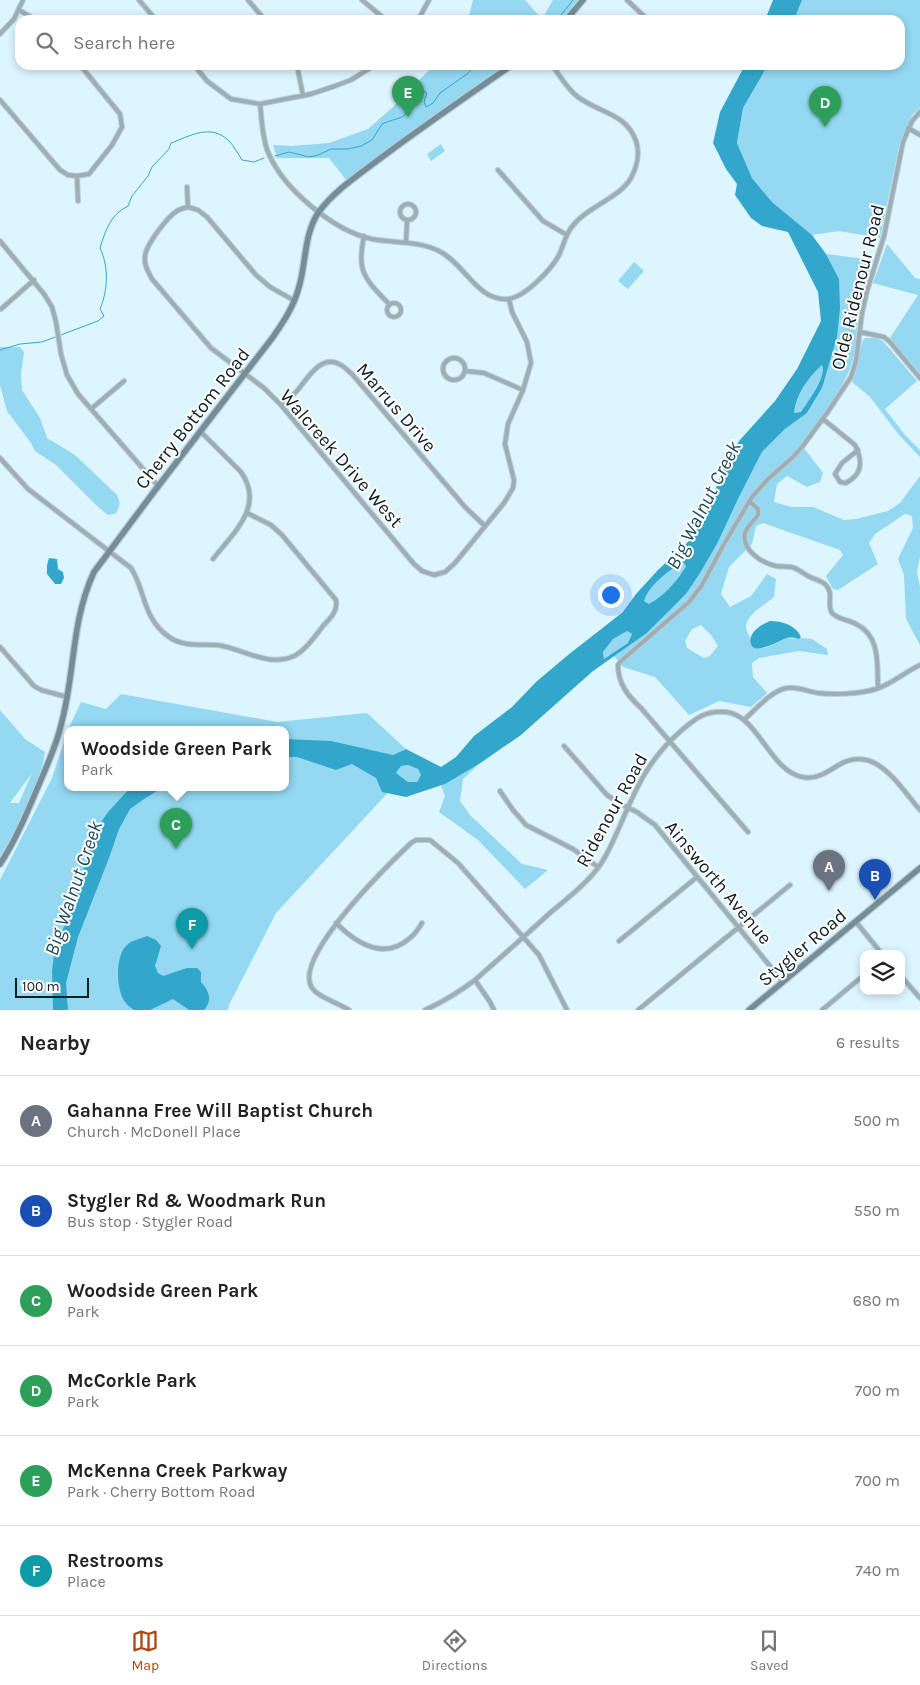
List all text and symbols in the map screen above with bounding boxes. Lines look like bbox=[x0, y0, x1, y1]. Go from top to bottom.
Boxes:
search box bbox=[15, 15, 905, 70]
icon: search bbox=[33, 29, 61, 57]
text: Search here bbox=[73, 32, 175, 54]
pin: E bbox=[392, 76, 424, 117]
pin: D bbox=[809, 86, 841, 127]
street label: Olde Ridenour Road bbox=[827, 202, 889, 372]
street label: Cherry Bottom Road bbox=[131, 344, 255, 493]
street label: Marrus Drive bbox=[352, 359, 441, 457]
street label: Walcreek Drive West bbox=[275, 385, 407, 532]
water label: Big Walnut Creek bbox=[661, 436, 746, 573]
your location bbox=[598, 582, 624, 608]
popup bbox=[64, 726, 289, 791]
text: Woodside Green Park bbox=[81, 738, 272, 760]
street label: Ridenour Road bbox=[572, 750, 652, 871]
text: Park bbox=[81, 760, 113, 779]
pin: C bbox=[160, 808, 192, 849]
street label: Ainsworth Avenue bbox=[660, 816, 776, 949]
water label: Big Walnut Creek bbox=[40, 817, 108, 959]
pin: A bbox=[813, 850, 845, 891]
pin: B bbox=[859, 859, 891, 900]
street label: Stygler Road bbox=[754, 905, 851, 991]
pin: F bbox=[176, 908, 208, 949]
map controls bbox=[860, 950, 905, 995]
button: layers bbox=[860, 950, 905, 995]
scale bar bbox=[15, 975, 89, 998]
text: 100 m bbox=[22, 978, 60, 995]
text: Nearby bbox=[20, 1031, 90, 1055]
text: 6 results bbox=[836, 1033, 900, 1052]
text: Gahanna Free Will Baptist Church bbox=[67, 1100, 373, 1122]
text: A bbox=[31, 1111, 41, 1130]
text: 500 m bbox=[853, 1111, 900, 1130]
text: Church · McDonell Place bbox=[67, 1122, 241, 1141]
text: Stygler Rd & Woodmark Run bbox=[67, 1190, 326, 1212]
text: B bbox=[31, 1201, 41, 1220]
text: 550 m bbox=[854, 1201, 900, 1220]
text: Bus stop · Stygler Road bbox=[67, 1212, 233, 1231]
text: Woodside Green Park bbox=[67, 1280, 258, 1302]
text: C bbox=[31, 1291, 41, 1310]
text: 680 m bbox=[853, 1291, 900, 1310]
text: Park bbox=[67, 1302, 99, 1321]
text: McCorkle Park bbox=[67, 1370, 197, 1392]
text: D bbox=[31, 1381, 41, 1400]
text: 700 m bbox=[855, 1381, 900, 1400]
text: Park bbox=[67, 1392, 99, 1411]
text: McKenna Creek Parkway bbox=[67, 1460, 287, 1482]
text: E bbox=[31, 1471, 41, 1490]
text: 700 m bbox=[855, 1471, 900, 1490]
text: Park · Cherry Bottom Road bbox=[67, 1482, 255, 1501]
text: Restrooms bbox=[67, 1550, 164, 1572]
text: F bbox=[32, 1561, 40, 1580]
text: 740 m bbox=[855, 1561, 900, 1580]
text: Place bbox=[67, 1572, 106, 1591]
tab: Map bbox=[131, 1627, 159, 1674]
tab: Directions bbox=[422, 1627, 488, 1674]
tab: Saved bbox=[750, 1627, 789, 1674]

